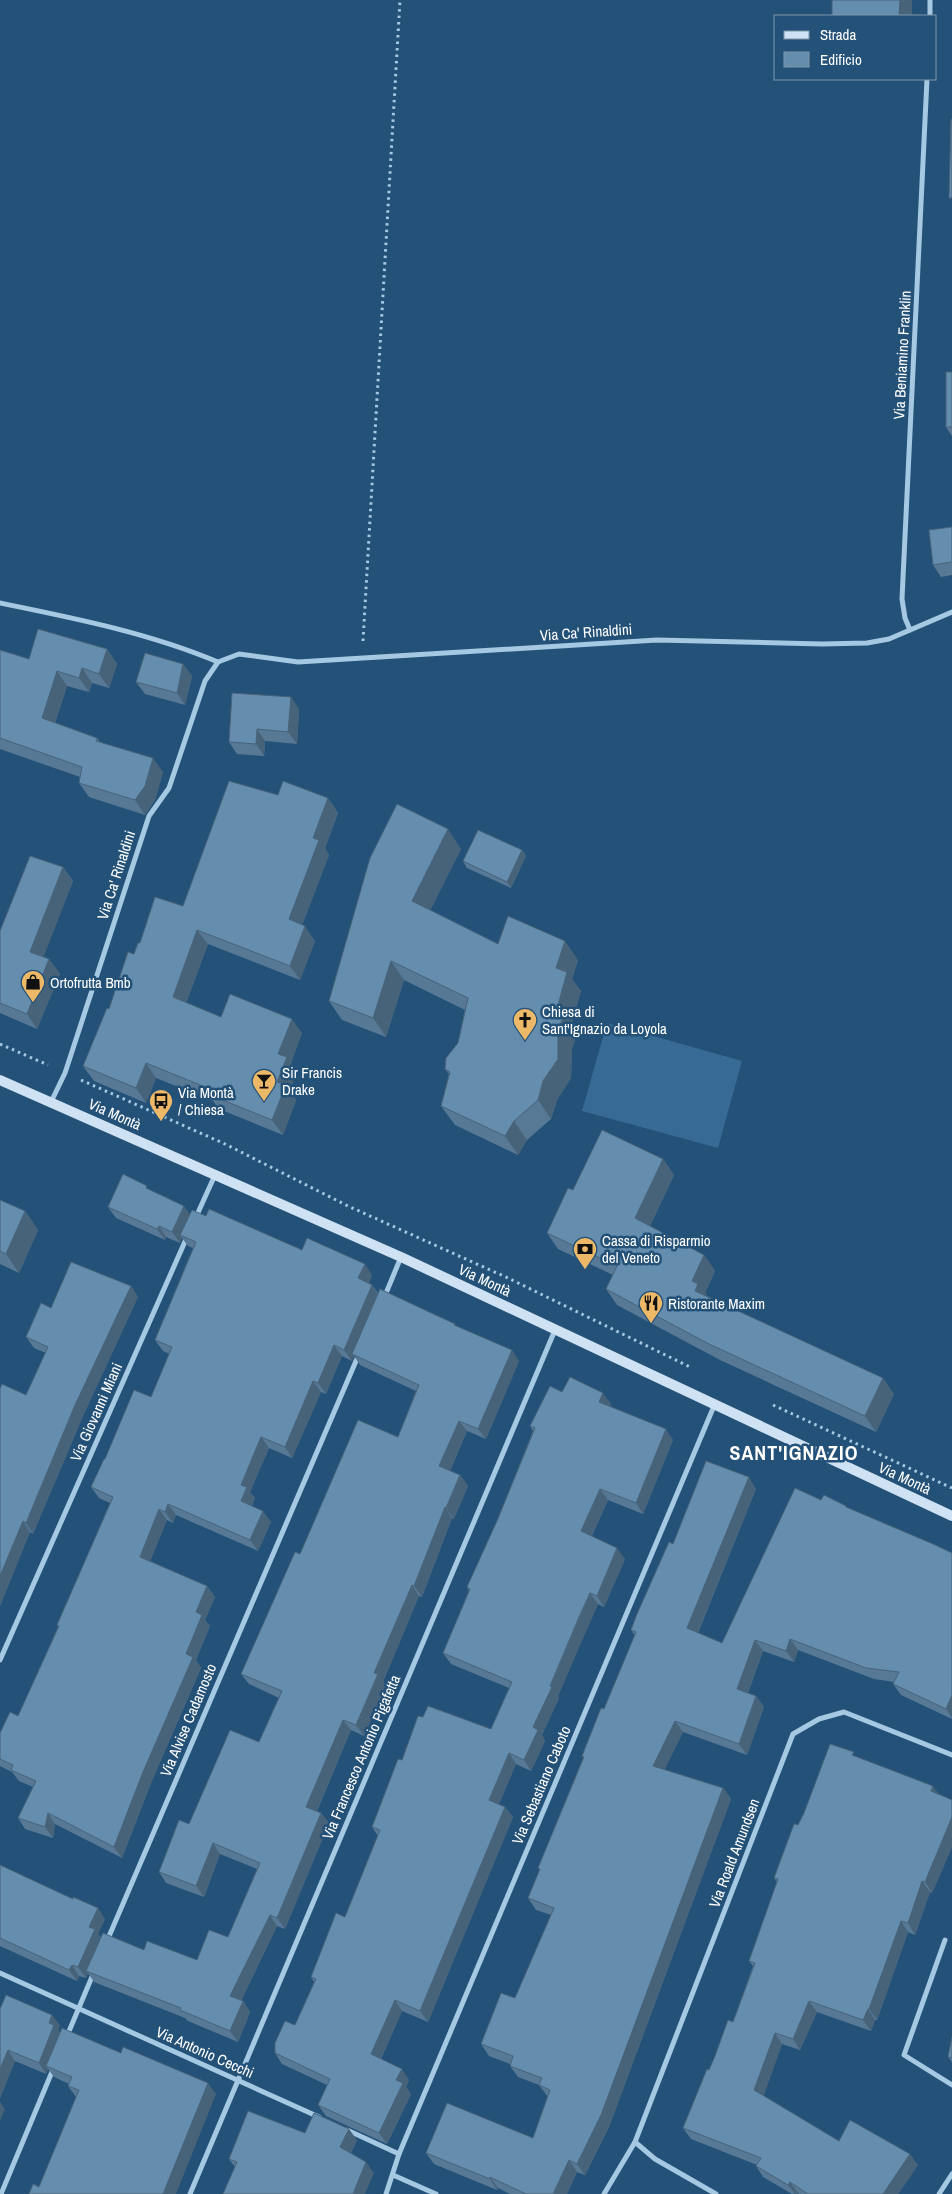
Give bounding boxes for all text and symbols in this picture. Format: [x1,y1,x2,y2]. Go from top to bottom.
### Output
legend [774,15,937,80]
text: Strada [820,24,856,45]
text: Edificio [820,49,862,70]
street label: Via Beniamino Franklin [888,290,916,420]
street label: Via Ca' Rinaldini [539,618,633,646]
street label: Via Ca' Rinaldini [92,828,140,922]
shop icon: Ortofrutta Bmb [20,969,46,1003]
place label: Ortofrutta Bmb [50,972,131,993]
place label: Chiesa di Sant'Ignazio da Loyola [542,1001,667,1039]
church icon: Chiesa di Sant'Ignazio da Loyola [512,1007,538,1041]
place label: Sir Francis Drake [282,1062,342,1100]
bar icon: Sir Francis Drake [251,1068,277,1102]
place label: Via Montà / Chiesa [178,1082,234,1120]
bus stop icon: Via Montà / Chiesa [148,1088,174,1122]
street label: Via Montà [85,1093,145,1135]
place label: Cassa di Risparmio del Veneto [602,1230,711,1268]
bank icon: Cassa di Risparmio del Veneto [572,1236,598,1270]
street label: Via Montà [455,1259,515,1301]
restaurant icon: Ristorante Maxim [638,1290,664,1324]
place label: Ristorante Maxim [668,1293,765,1314]
street label: Via Giovanni Miani [65,1359,127,1465]
district label: SANT'IGNAZIO [730,1439,858,1466]
street label: Via Montà [875,1457,935,1499]
street label: Via Alvise Cadamosto [155,1660,221,1780]
street label: Via Francesco Antonio Pigafetta [317,1671,405,1843]
street label: Via Sebastiano Caboto [507,1722,576,1848]
street label: Via Roald Amundsen [704,1795,764,1911]
street label: Via Antonio Cecchi [153,2021,257,2083]

